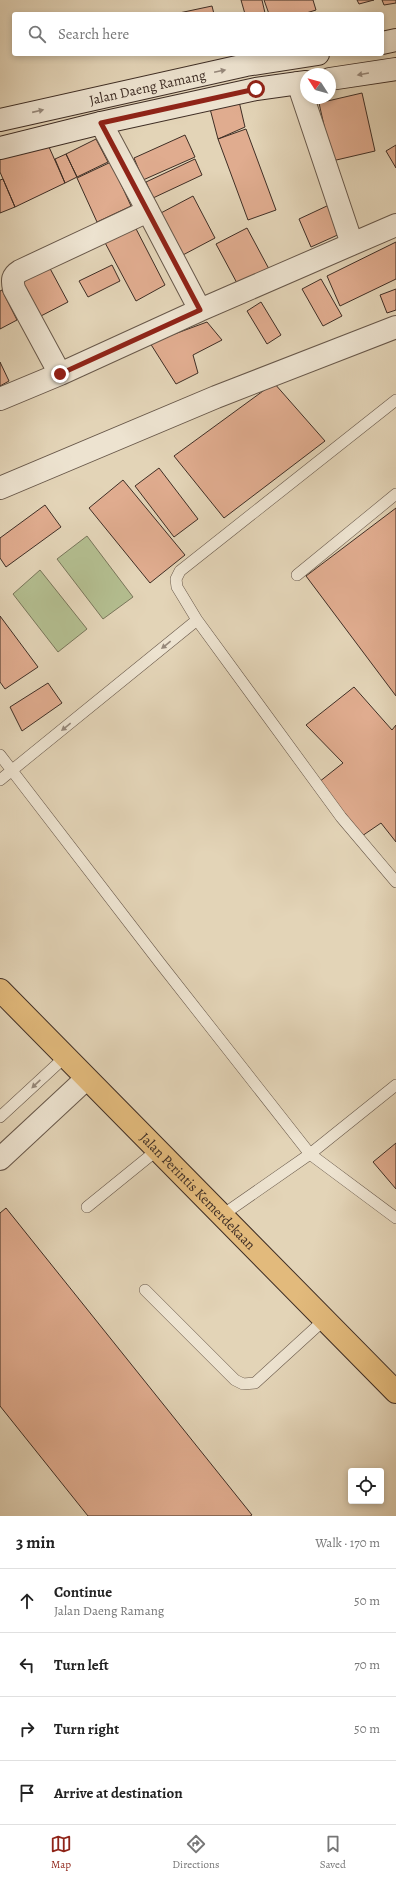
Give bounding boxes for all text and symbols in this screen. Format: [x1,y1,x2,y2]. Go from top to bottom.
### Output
search box [12,12,384,56]
icon: search [26,23,48,45]
text: Search here [58,24,129,44]
street label: Jalan Daeng Ramang [87,65,207,109]
one-way arrow [213,67,226,73]
north arrow [300,68,336,104]
one-way arrow [357,72,369,78]
route start [247,80,265,98]
one-way arrow [32,107,44,113]
route end [51,365,69,383]
one-way arrow [161,640,172,649]
one-way arrow [60,722,71,731]
one-way arrow [31,1079,42,1088]
street label: Jalan Perintis Kemerdekaan [136,1128,260,1254]
map controls [348,1468,384,1504]
button: locate [348,1468,384,1504]
text: 3 min [16,1531,55,1554]
text: Walk · 170 m [315,1534,380,1551]
text: Continue [54,1582,112,1602]
icon: ahead [16,1590,38,1612]
text: 50 m [354,1592,380,1609]
text: Jalan Daeng Ramang [54,1602,164,1619]
icon: left [16,1654,38,1676]
text: Turn left [54,1655,109,1675]
text: 70 m [354,1656,380,1673]
icon: right [16,1718,38,1740]
text: Turn right [54,1719,119,1739]
text: 50 m [354,1720,380,1737]
icon: arrive [16,1782,38,1804]
text: Arrive at destination [54,1783,183,1803]
tab: Map [50,1833,72,1872]
tab: Directions [172,1833,220,1872]
tab: Saved [320,1833,346,1872]

